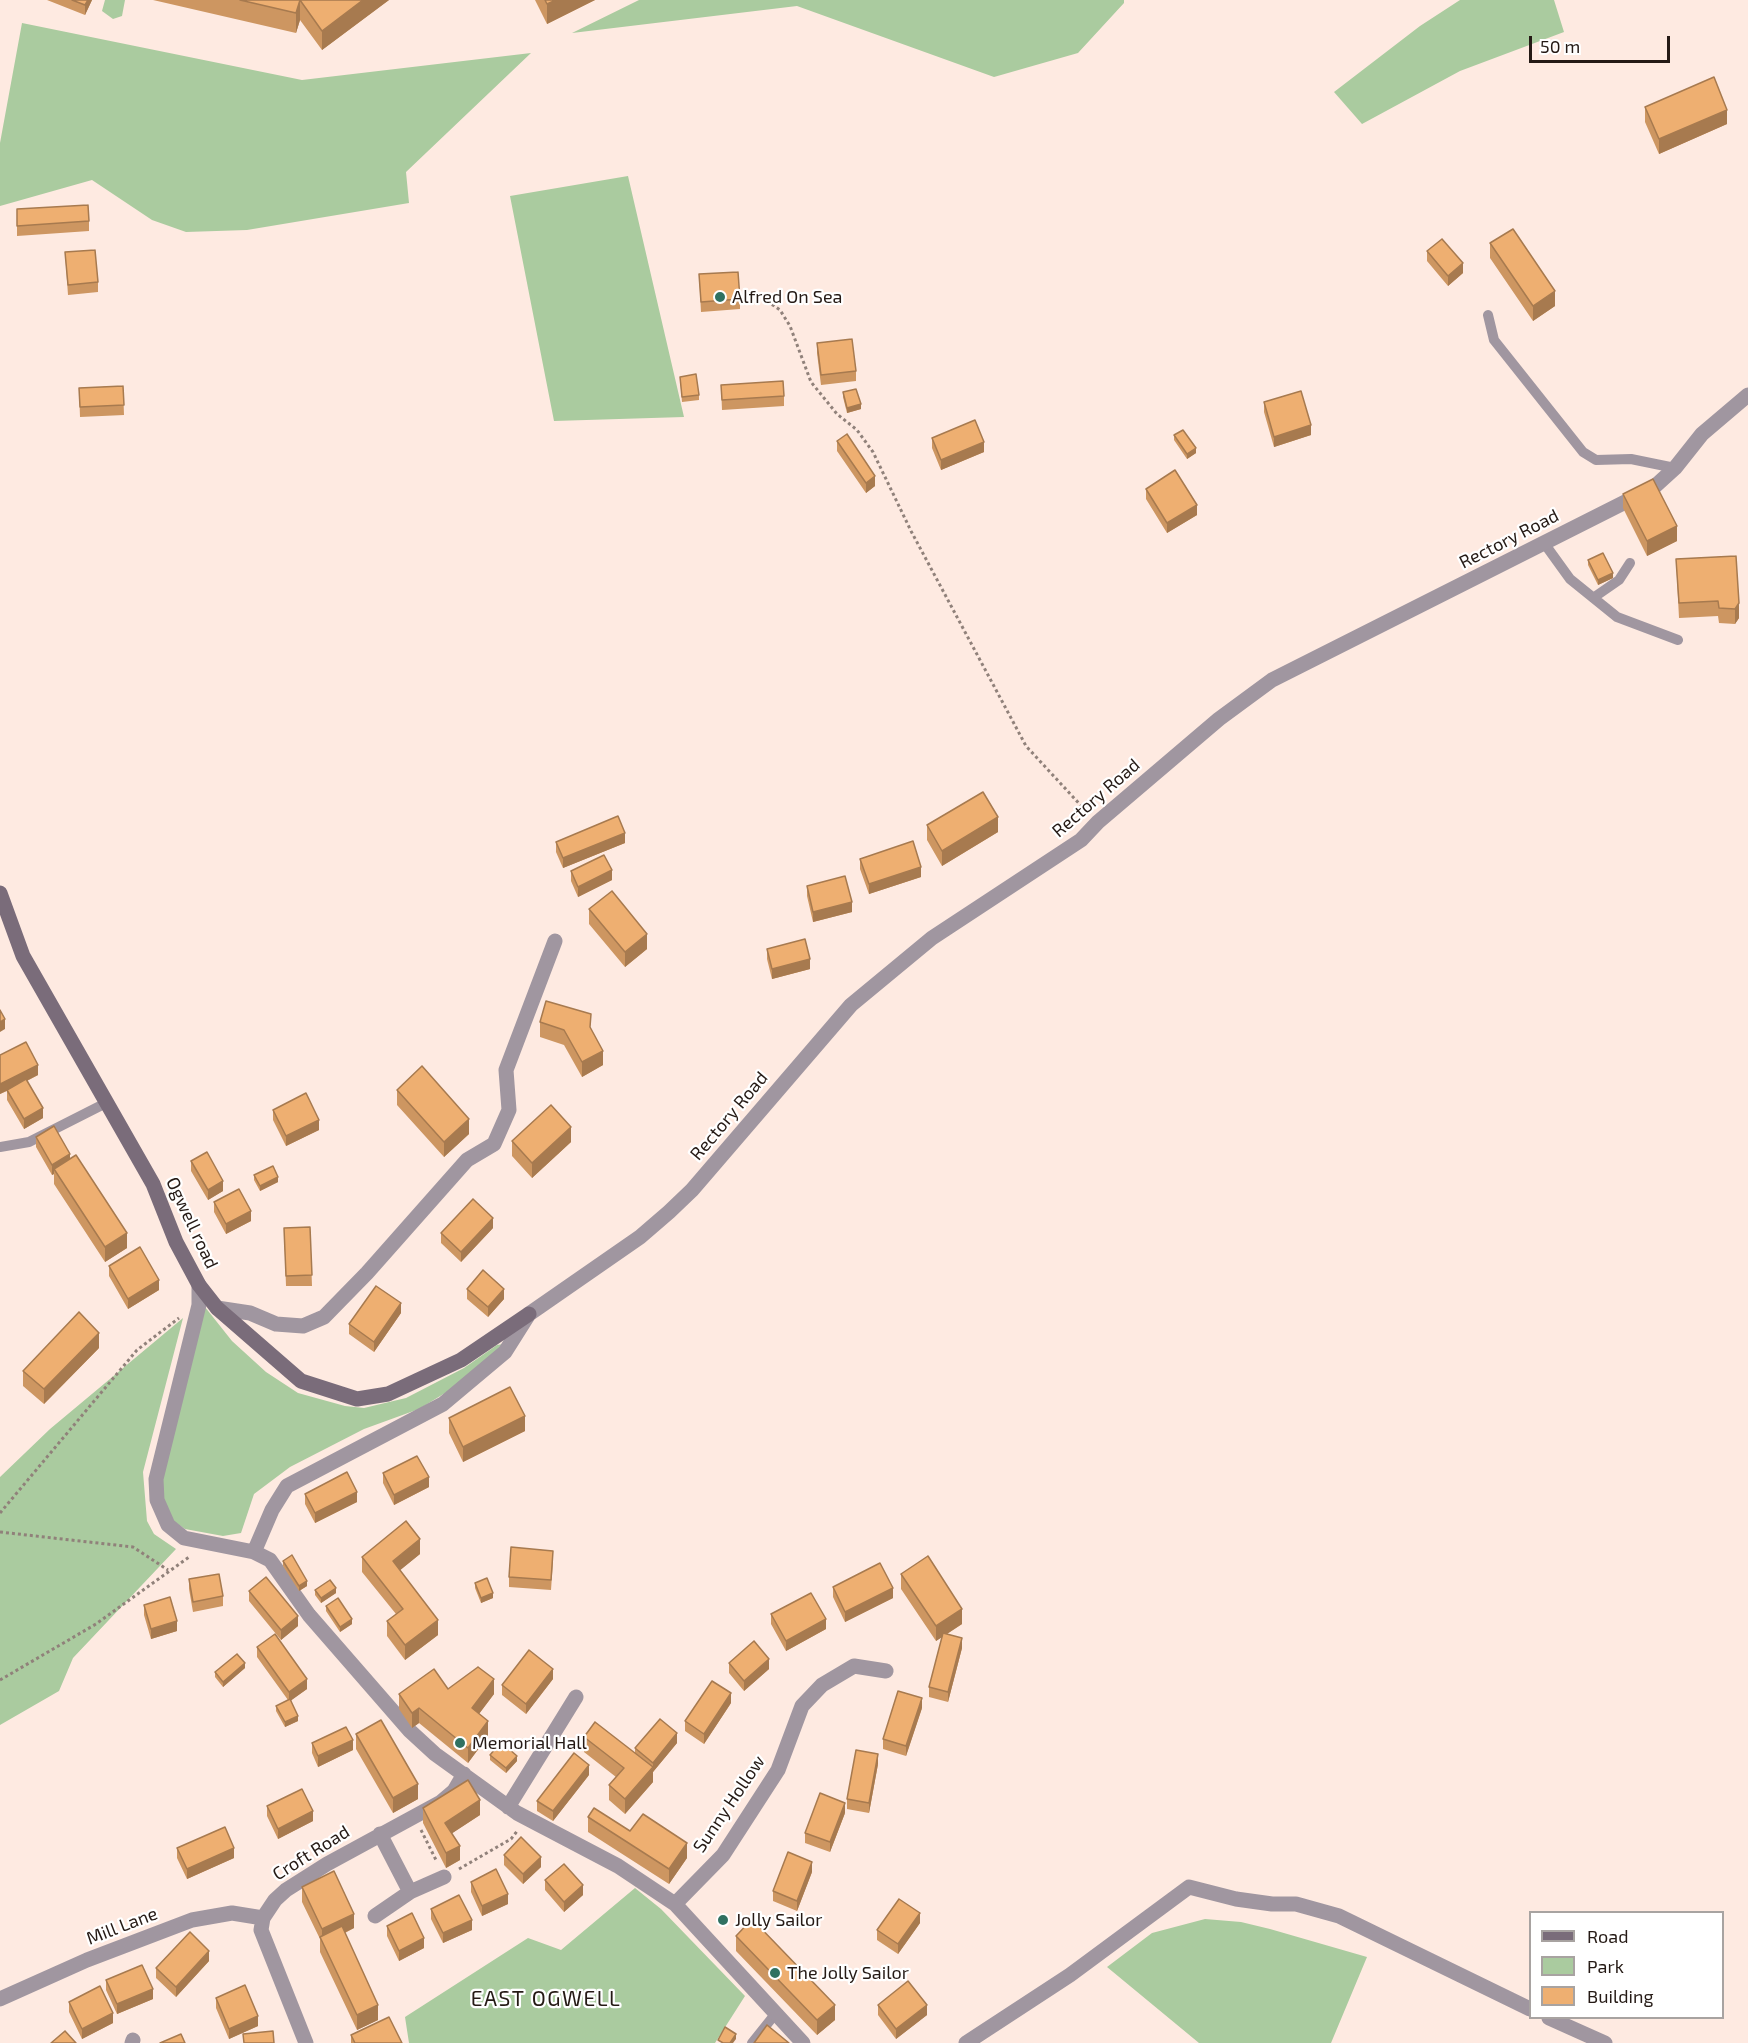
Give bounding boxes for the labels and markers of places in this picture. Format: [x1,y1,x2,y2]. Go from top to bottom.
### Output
place label: Alfred On Sea [732,286,842,308]
marker: Alfred On Sea [713,290,727,304]
place label: Memorial Hall [472,1732,587,1754]
marker: Memorial Hall [453,1736,467,1750]
place label: Jolly Sailor [735,1909,822,1931]
marker: Jolly Sailor [716,1913,730,1927]
place label: The Jolly Sailor [787,1962,909,1984]
marker: The Jolly Sailor [768,1966,782,1980]

